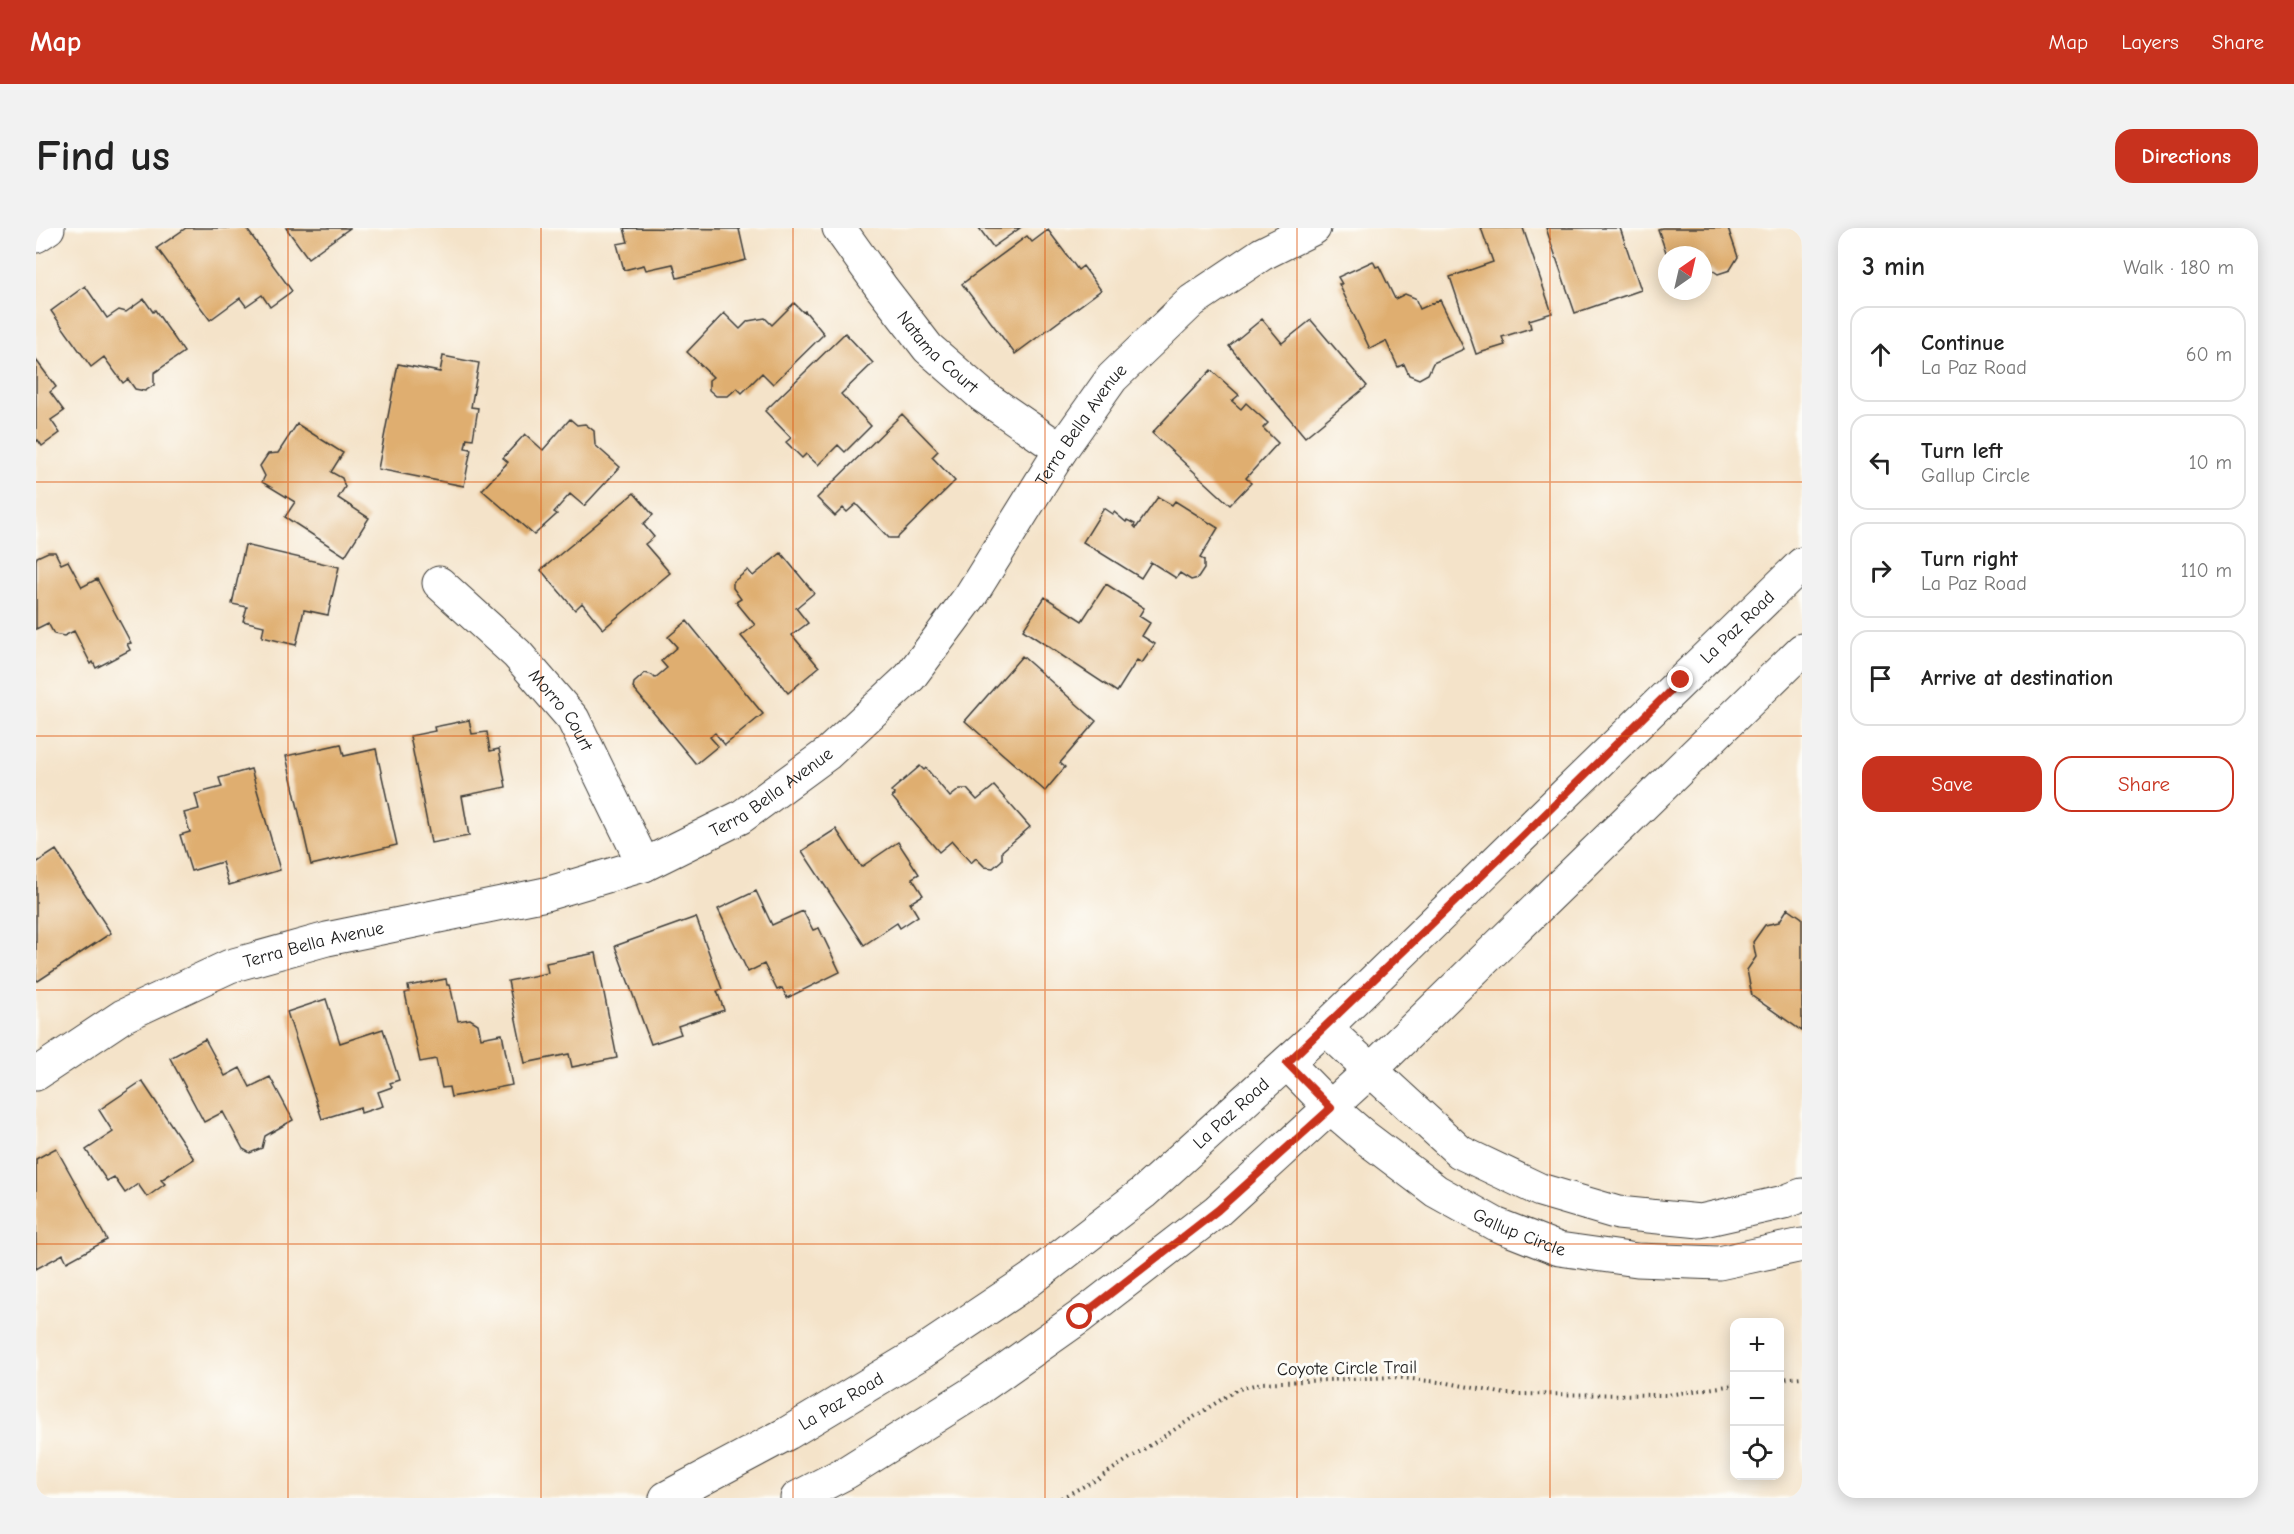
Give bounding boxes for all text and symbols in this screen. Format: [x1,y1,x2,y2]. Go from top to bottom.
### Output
text: Map [30,26,81,58]
text: Map [2049,30,2088,54]
text: Layers [2121,30,2179,54]
text: Share [2212,30,2264,54]
button: Directions [2115,129,2258,183]
text: Find us [36,132,170,181]
north arrow [1658,246,1712,300]
text: 3 min [1862,252,1925,282]
text: Walk · 180 m [2123,256,2234,279]
street label: Natama Court [892,307,983,398]
text: Continue [1921,330,2004,356]
icon: ahead [1864,338,1897,371]
text: 60 m [2186,343,2232,366]
text: La Paz Road [1921,356,2027,379]
street label: Terra Bella Avenue [1031,360,1131,490]
text: Turn left [1921,438,2003,464]
icon: left [1864,446,1897,479]
text: 10 m [2189,451,2232,474]
text: Gallup Circle [1921,464,2030,487]
text: Turn right [1921,546,2018,572]
icon: right [1864,554,1897,587]
text: 110 m [2181,559,2232,582]
text: La Paz Road [1921,572,2027,595]
street label: La Paz Road [1696,587,1779,668]
icon: arrive [1864,662,1897,695]
street label: Morro Court [524,665,597,755]
text: Arrive at destination [1921,665,2113,691]
route end [1667,666,1693,692]
street label: Terra Bella Avenue [706,743,837,842]
button: Save [1862,756,2042,812]
button: Share [2054,756,2234,812]
street label: Terra Bella Avenue [241,918,386,973]
street label: La Paz Road [1189,1074,1274,1153]
street label: Gallup Circle [1469,1204,1566,1261]
route start [1066,1303,1092,1329]
map controls [1730,1318,1784,1480]
button: + [1730,1318,1784,1372]
street label: Coyote Circle Trail [1277,1357,1417,1380]
street label: La Paz Road [795,1368,887,1435]
button: − [1730,1372,1784,1426]
button: locate [1730,1426,1784,1480]

